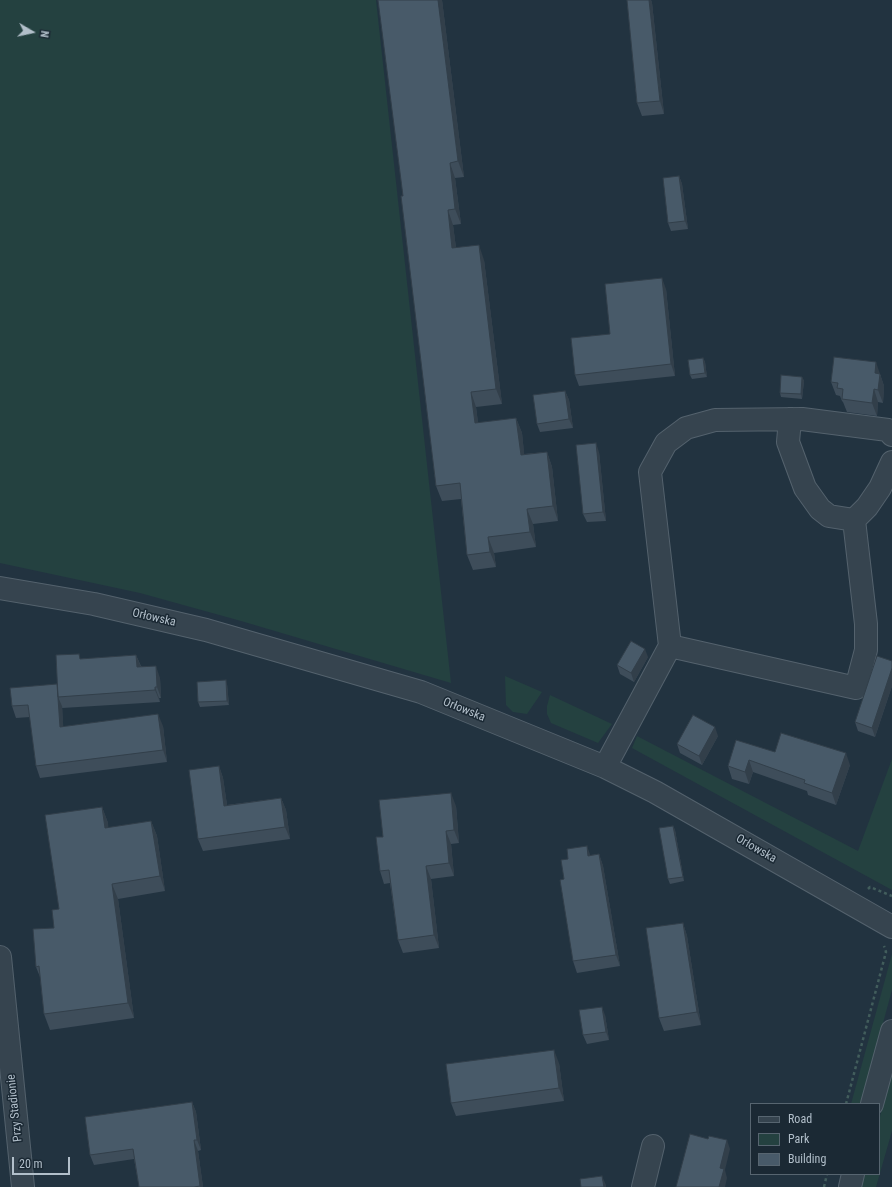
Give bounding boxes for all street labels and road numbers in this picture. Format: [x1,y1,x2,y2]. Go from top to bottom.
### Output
street label: Orłowska [131,606,177,630]
street label: Orłowska [441,695,487,725]
street label: Orłowska [733,832,779,866]
street label: Przy Stadionie [4,1074,26,1142]

